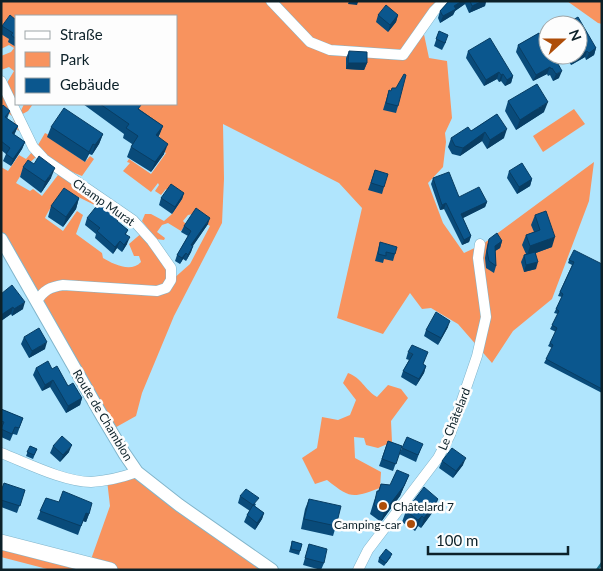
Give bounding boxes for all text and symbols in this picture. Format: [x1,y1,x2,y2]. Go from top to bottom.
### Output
legend [15,15,178,105]
north arrow [538,15,588,65]
text: Straße [60,25,103,43]
text: N [566,27,585,43]
text: Park [60,50,90,68]
text: Gebäude [60,75,119,93]
street label: Champ Murat [70,175,139,229]
street label: Route de Chamblon [70,367,136,463]
street label: Le Châtelard [435,386,473,452]
place label: Châtelard 7 [393,499,454,514]
marker: Châtelard 7 [377,500,389,512]
place label: Camping-car [334,517,402,532]
marker: Camping-car [405,518,417,530]
scale bar [428,524,568,556]
text: 100 m [436,531,478,549]

